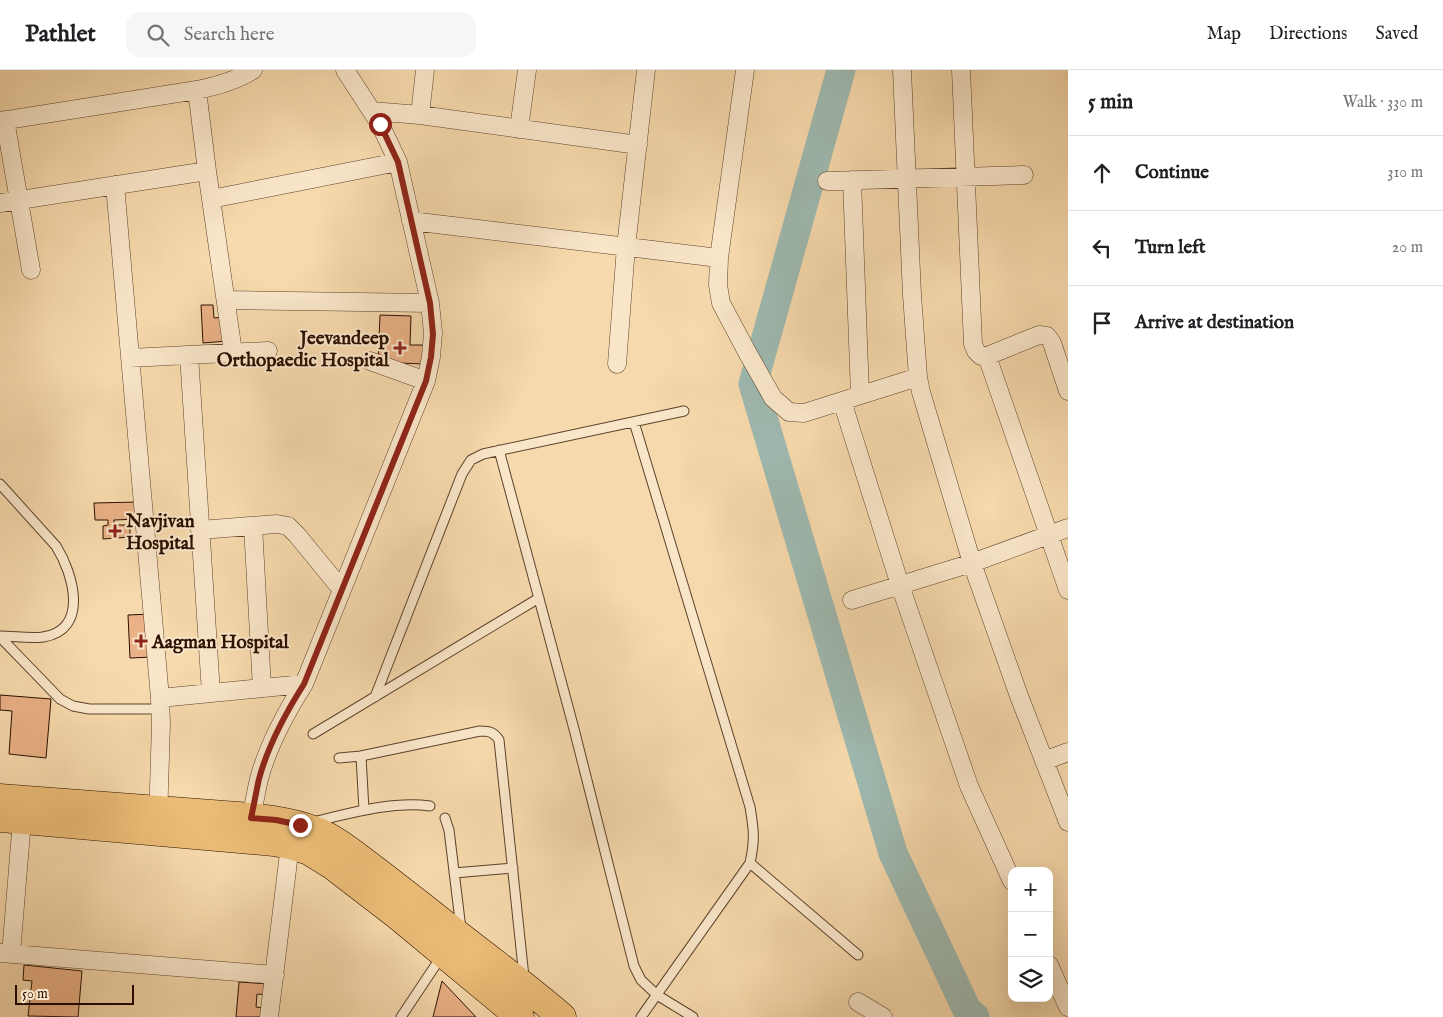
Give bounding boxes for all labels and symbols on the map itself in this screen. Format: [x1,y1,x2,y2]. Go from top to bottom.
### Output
route start [369,113,392,136]
place label: Jeevandeep Orthopaedic Hospital [217,327,390,373]
marker: Jeevandeep Orthopaedic Hospital [393,341,407,355]
place label: Navjivan Hospital [125,510,195,556]
marker: Navjivan Hospital [108,524,122,538]
place label: Aagman Hospital [151,631,289,655]
marker: Aagman Hospital [134,634,148,648]
route end [289,814,312,837]
scale bar [15,982,134,1005]

